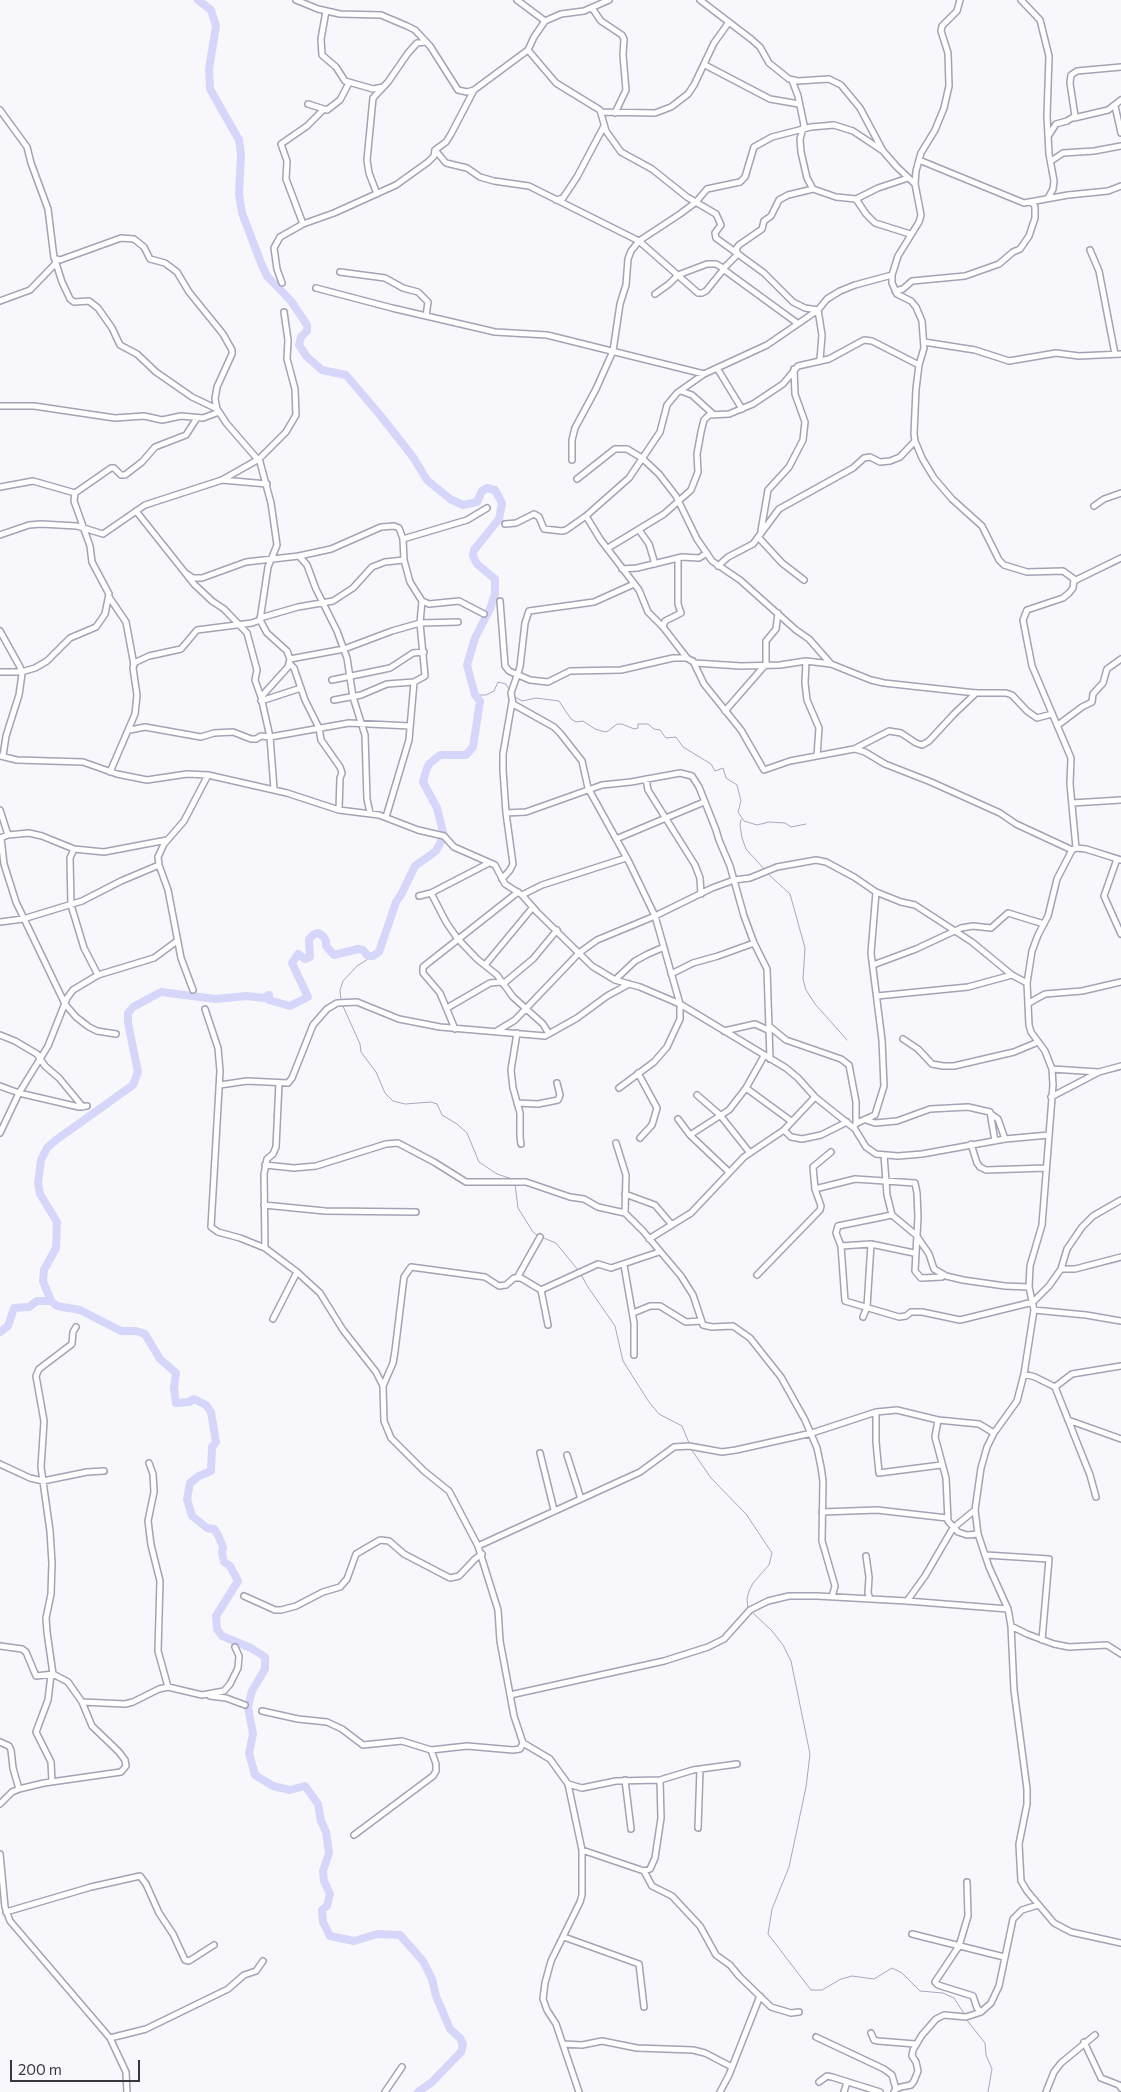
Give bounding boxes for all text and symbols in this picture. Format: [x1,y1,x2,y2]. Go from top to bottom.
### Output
scale bar [12,2050,142,2082]
text: 200 m [18,2060,62,2078]

